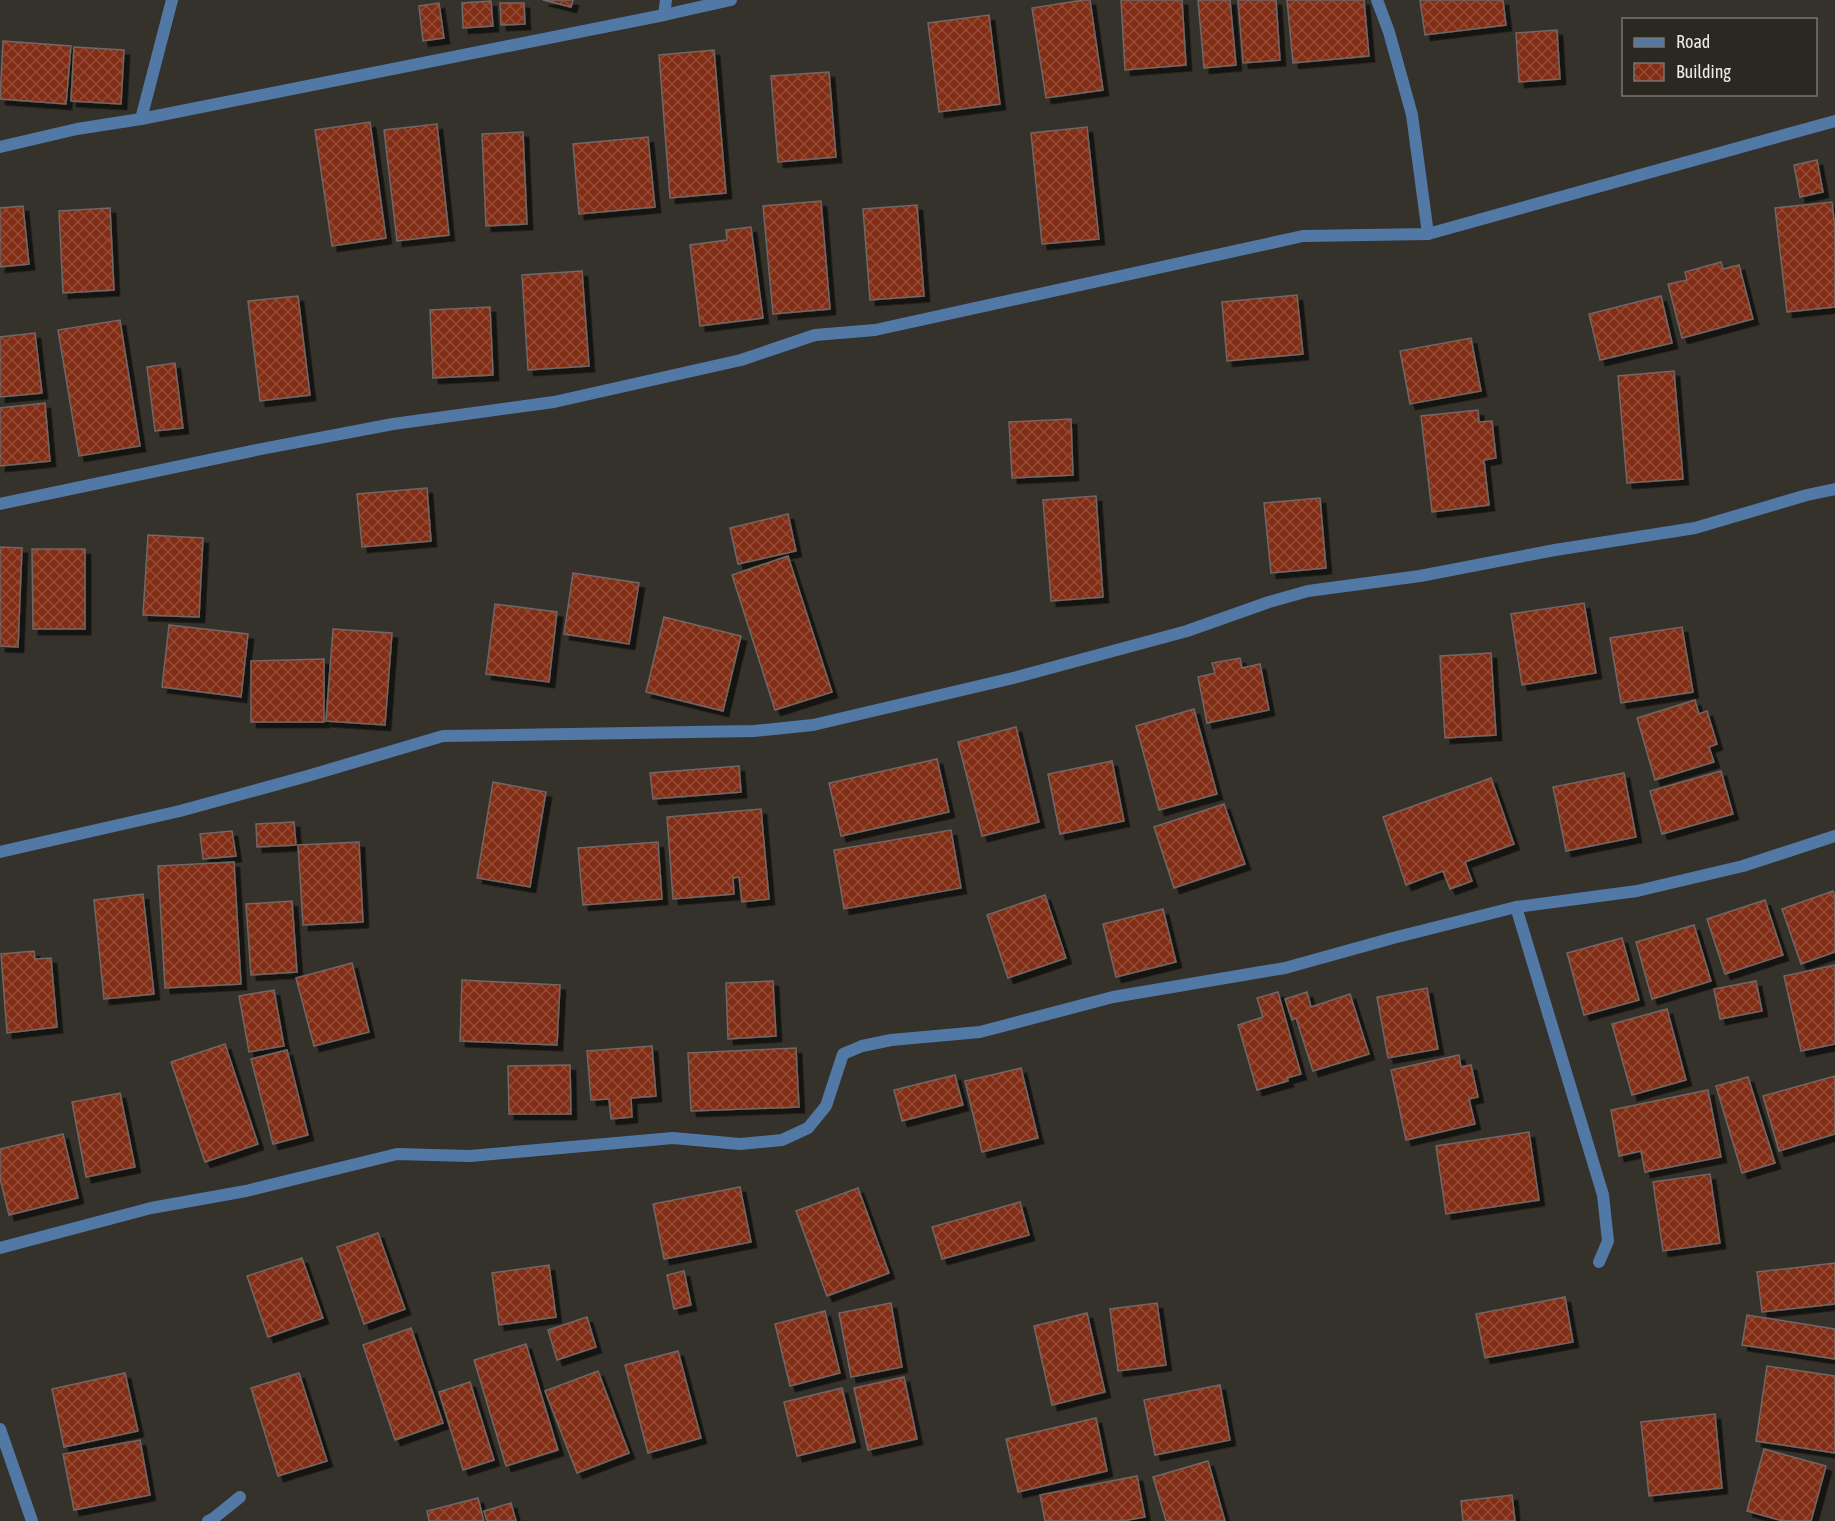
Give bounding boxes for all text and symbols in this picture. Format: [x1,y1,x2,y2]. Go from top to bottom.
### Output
legend [1622,18,1817,96]
text: Road [1676,31,1710,52]
text: Building [1676,61,1731,82]

